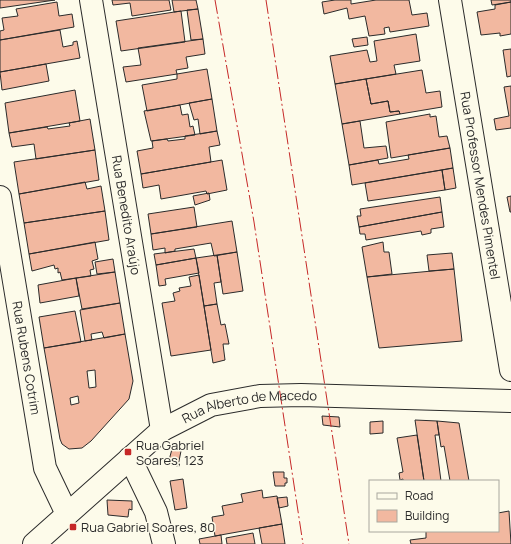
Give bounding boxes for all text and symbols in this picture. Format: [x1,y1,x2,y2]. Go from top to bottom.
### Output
street label: Rua Professor Mendes Pimentel [456,90,505,281]
street label: Rua Benedito Araújo [108,154,145,277]
street label: Rua Rubens Cotrim [8,300,45,416]
street label: Rua Alberto de Macedo [179,386,318,427]
place label: Rua Gabriel Soares, 123 [136,436,204,469]
marker: Rua Gabriel Soares, 123 [123,447,133,457]
legend [369,480,499,532]
text: Road [405,487,433,504]
text: Building [405,507,449,524]
place label: Rua Gabriel Soares, 80 [81,518,215,536]
marker: Rua Gabriel Soares, 80 [68,522,78,532]

